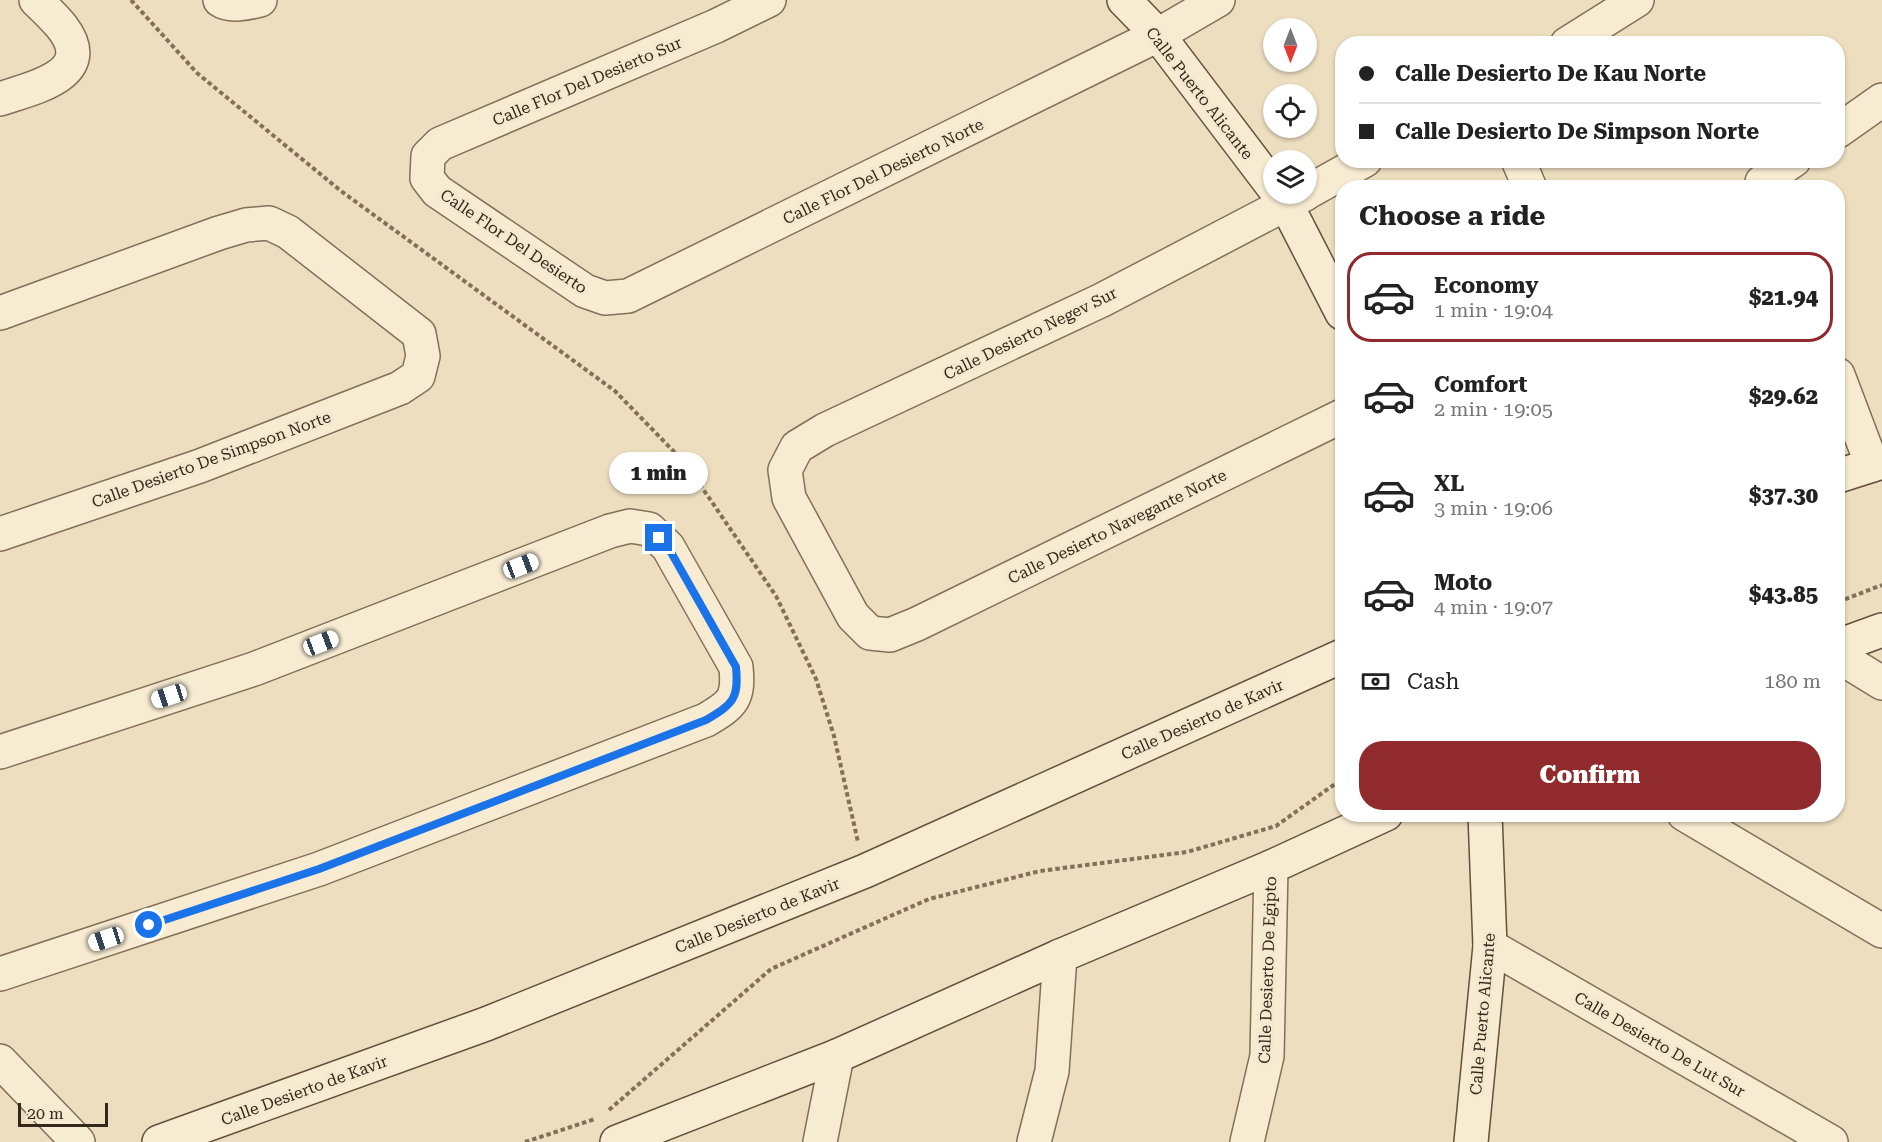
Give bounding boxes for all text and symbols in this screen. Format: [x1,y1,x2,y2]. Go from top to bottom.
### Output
north arrow [1263,18,1317,72]
map controls [1263,18,1317,204]
street label: Calle Puerto Alicante [1142,23,1257,163]
street label: Calle Flor Del Desierto Sur [490,33,685,130]
text: Calle Desierto De Kau Norte [1395,61,1706,86]
button: locate [1263,84,1317,138]
street label: Calle Flor Del Desierto Norte [780,114,987,228]
text: Calle Desierto De Simpson Norte [1395,119,1759,144]
button: layers [1263,150,1317,204]
street label: Calle Flor Del Desierto [437,185,591,298]
text: Choose a ride [1359,200,1545,232]
icon: car [1362,270,1416,324]
text: Economy [1434,273,1538,298]
street label: Calle Desierto Negev Sur [940,283,1120,384]
text: $21.94 [1749,285,1818,310]
text: 1 min · 19:04 [1434,298,1553,322]
icon: car [1362,369,1416,423]
text: Comfort [1434,372,1527,397]
text: $29.62 [1749,384,1818,409]
text: 2 min · 19:05 [1434,397,1553,421]
street label: Calle Desierto De Simpson Norte [89,407,334,512]
callout: 1 min [610,451,708,493]
text: 1 min [630,461,687,485]
street label: Calle Desierto Navegante Norte [1005,465,1230,588]
icon: car [1362,468,1416,522]
text: XL [1434,471,1464,496]
text: $37.30 [1749,483,1818,508]
text: 3 min · 19:06 [1434,496,1553,520]
route end [645,524,672,551]
car [501,551,541,581]
icon: car [1362,567,1416,621]
text: Moto [1434,570,1492,595]
text: $43.85 [1749,582,1818,607]
text: 4 min · 19:07 [1434,595,1553,619]
car [301,628,341,658]
icon: cash [1359,665,1392,698]
text: Cash [1407,669,1459,694]
text: 180 m [1764,669,1821,693]
street label: Calle Desierto de Kavir [1118,675,1287,764]
car [149,682,189,710]
button: Confirm [1359,741,1821,810]
street label: Calle Desierto de Kavir [672,874,843,957]
street label: Calle Desierto De Egipto [1255,876,1280,1064]
route start [135,911,162,938]
car [86,925,126,953]
street label: Calle Puerto Alicante [1466,932,1499,1096]
street label: Calle Desierto De Lut Sur [1571,988,1749,1101]
street label: Calle Desierto de Kavir [218,1051,390,1129]
scale bar [18,1100,108,1128]
text: 20 m [27,1104,64,1123]

